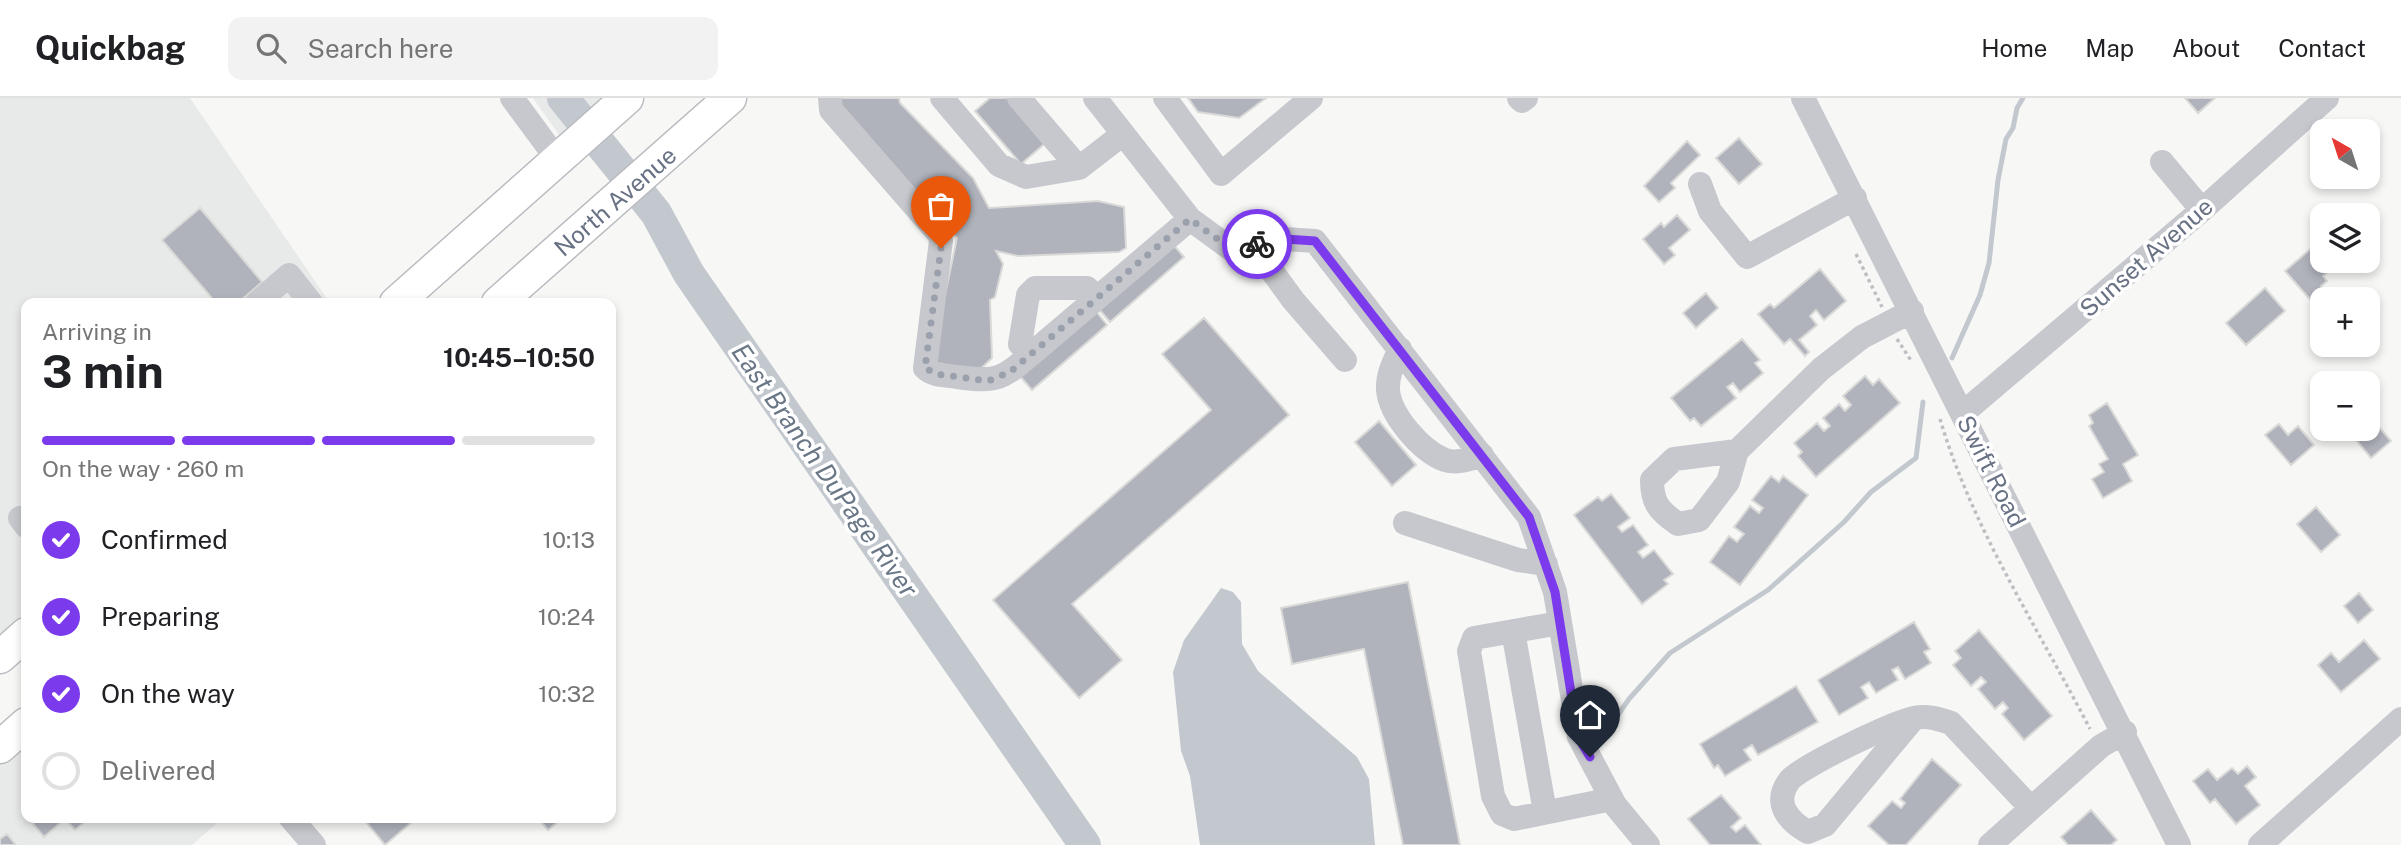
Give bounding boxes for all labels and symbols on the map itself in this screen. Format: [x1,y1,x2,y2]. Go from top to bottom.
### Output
north arrow [2310,119,2380,189]
street label: North Avenue [548,141,682,261]
pin [911,176,971,248]
street label: Sunset Avenue [2074,192,2218,322]
courier [1222,209,1292,279]
water label: East Branch DuPage River [726,337,925,603]
street label: Swift Road [1952,410,2032,532]
pin [1560,685,1620,757]

